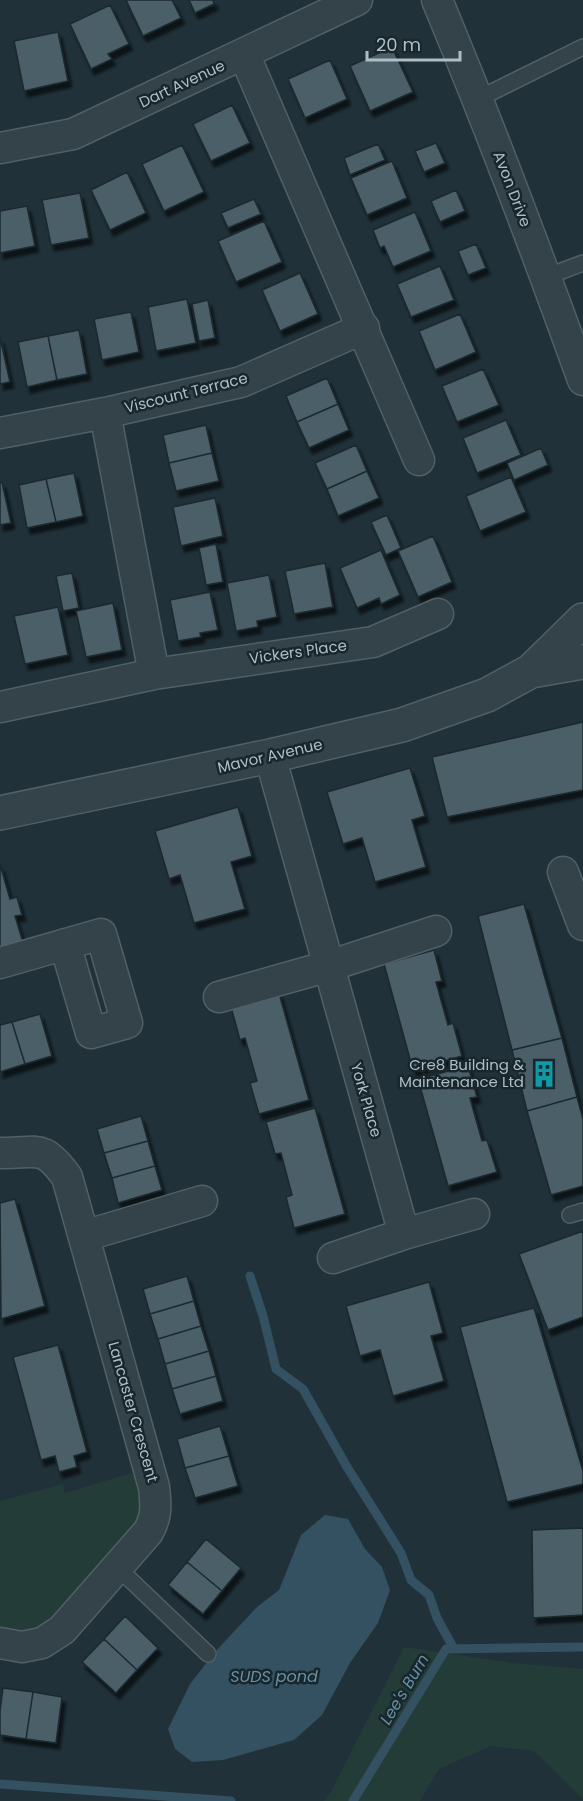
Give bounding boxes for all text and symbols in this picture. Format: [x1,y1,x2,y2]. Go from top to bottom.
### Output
scale bar [367,24,460,62]
text: 20 m [376,32,421,57]
street label: Dart Avenue [136,55,228,113]
street label: Avon Drive [488,148,536,230]
street label: Viscount Terrace [122,367,250,418]
street label: Vickers Place [248,634,348,669]
street label: Mavor Avenue [215,733,324,778]
place label: Cre8 Building & Maintenance Ltd [399,1054,524,1092]
building icon: Cre8 Building & Maintenance Ltd [529,1059,559,1089]
street label: York Place [346,1060,387,1140]
street label: Lancaster Crescent [103,1339,164,1485]
water label: Lee's Burn [374,1650,435,1729]
water label: SUDS pond [230,1665,318,1688]

